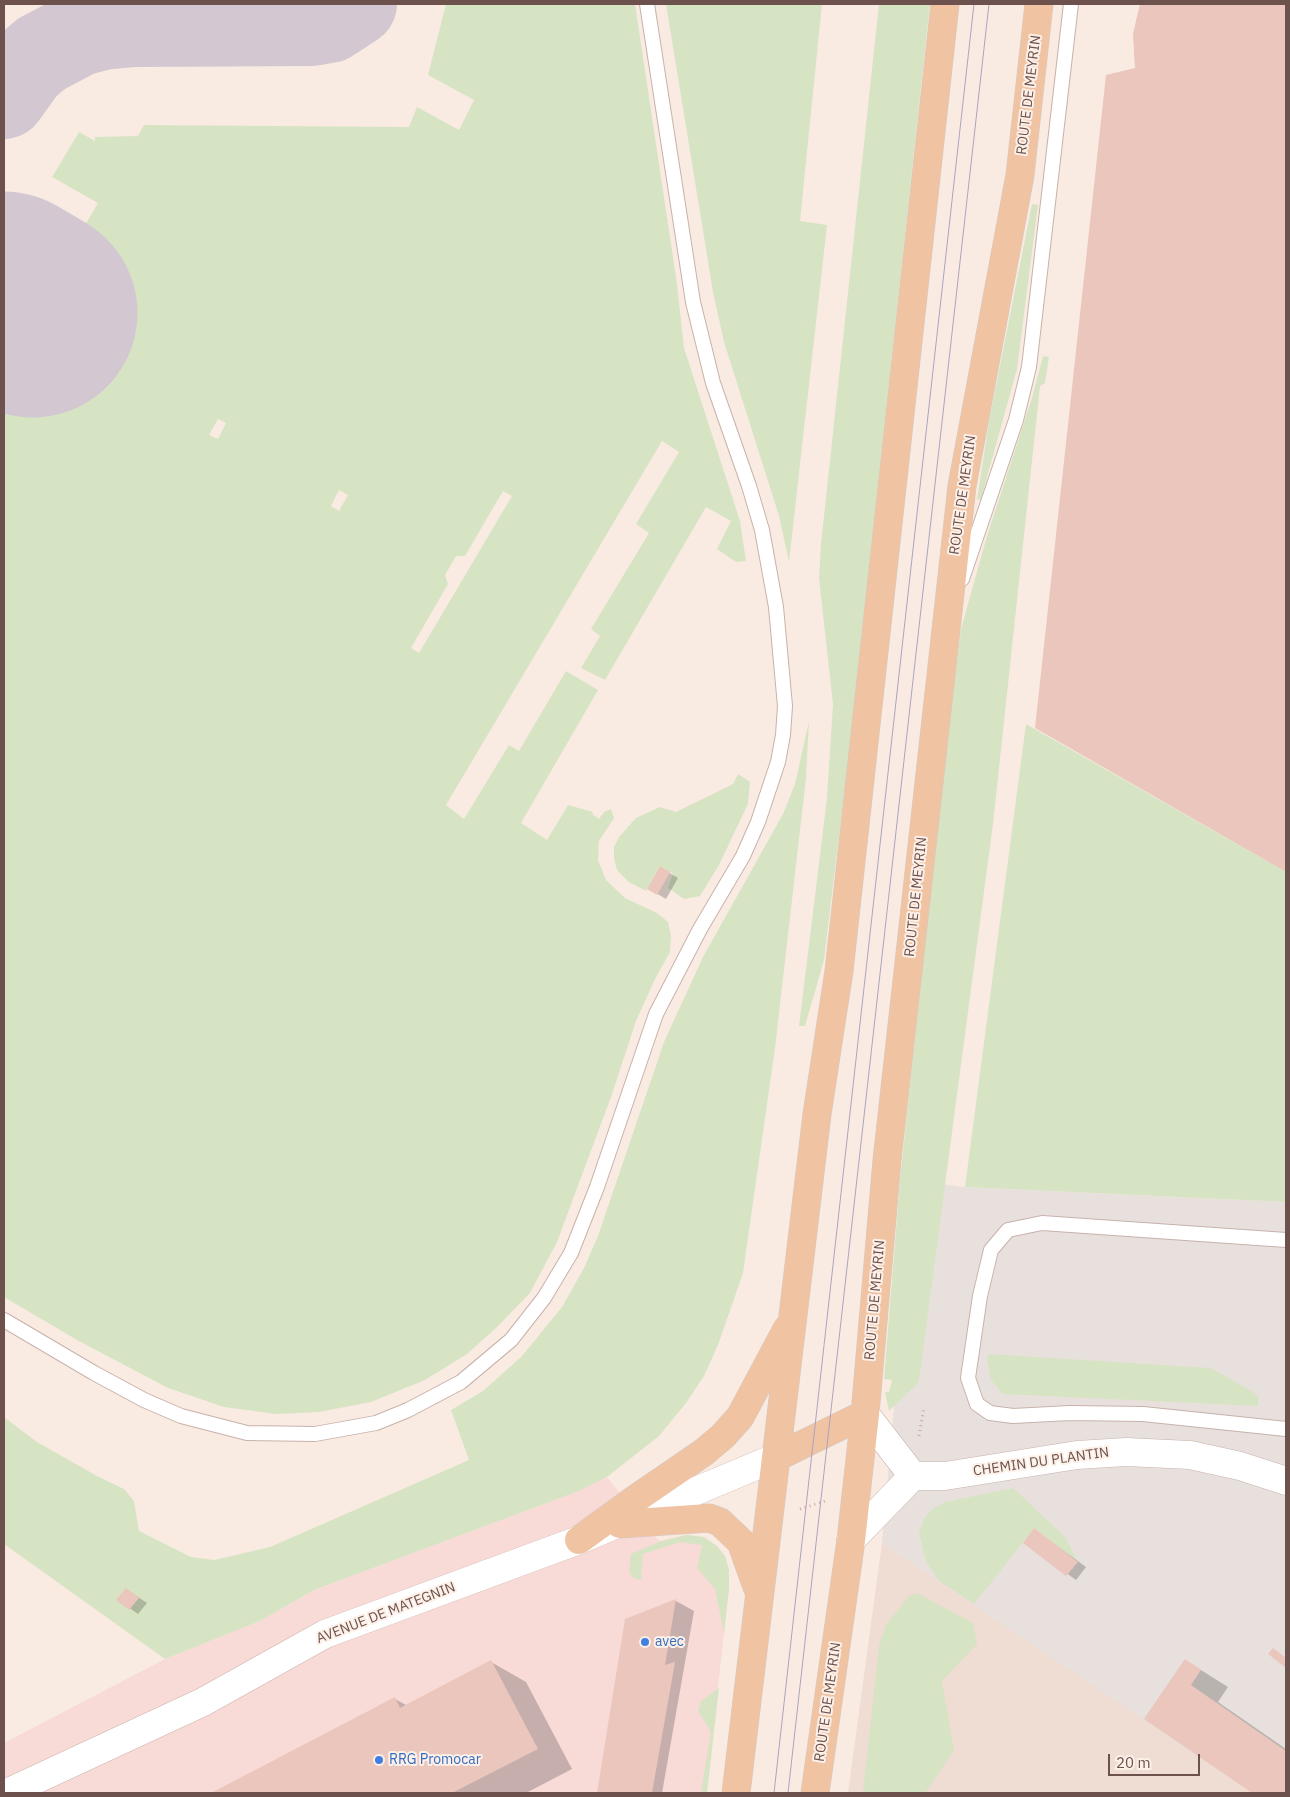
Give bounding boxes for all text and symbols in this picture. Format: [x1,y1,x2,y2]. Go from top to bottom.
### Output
street label: ROUTE DE MEYRIN [1013,34,1045,156]
street label: ROUTE DE MEYRIN [946,434,980,556]
street label: ROUTE DE MEYRIN [901,836,931,958]
street label: ROUTE DE MEYRIN [861,1239,889,1361]
street label: CHEMIN DU PLANTIN [972,1444,1110,1480]
street label: AVENUE DE MATEGNIN [314,1579,458,1647]
place label: avec [655,1634,684,1650]
marker: avec [639,1636,651,1648]
street label: ROUTE DE MEYRIN [811,1641,845,1763]
scale bar [1110,1744,1202,1776]
place label: RRG Promocar [389,1752,481,1768]
text: 20 m [1116,1753,1151,1772]
marker: RRG Promocar [373,1754,385,1766]

